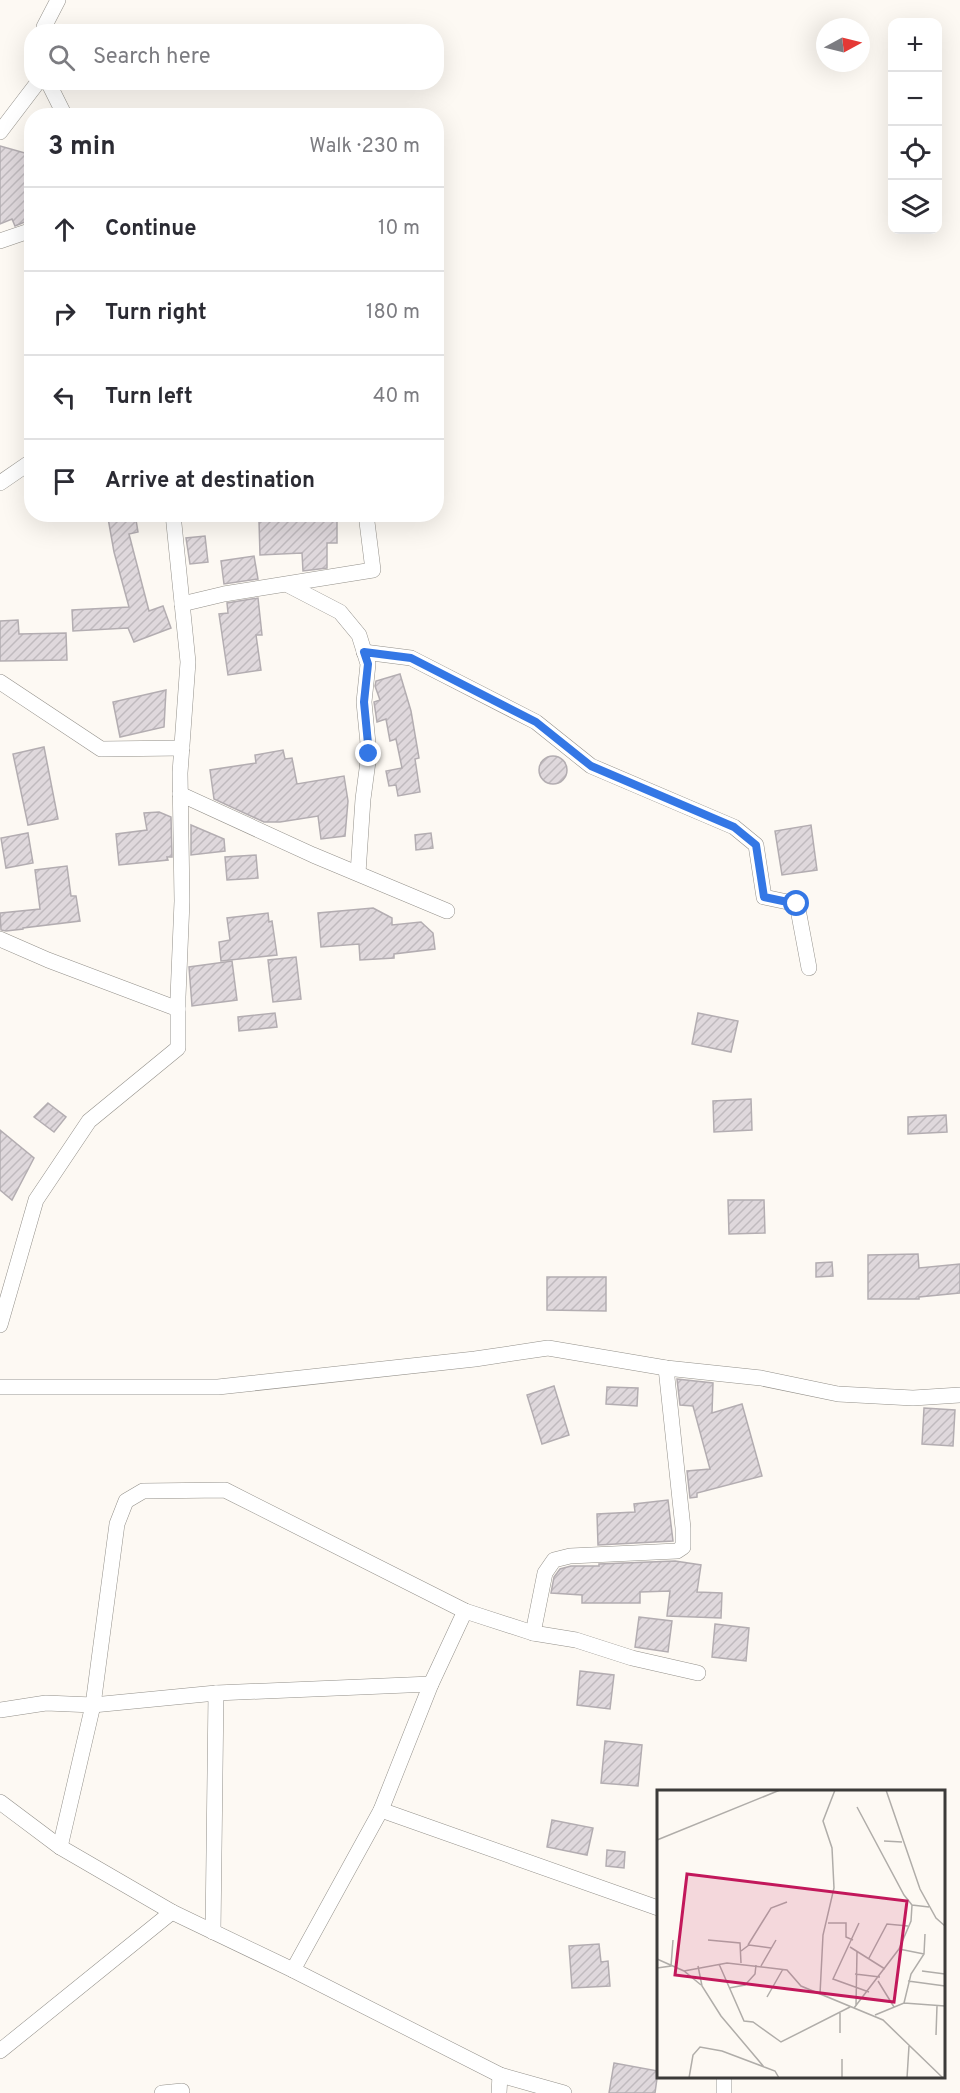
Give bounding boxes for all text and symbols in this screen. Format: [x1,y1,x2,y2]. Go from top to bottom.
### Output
north arrow [816,18,870,72]
map controls [888,18,942,234]
button: + [888,18,942,72]
search box [24,24,444,90]
icon: search [45,41,78,74]
text: Search here [93,44,211,71]
button: − [888,72,942,126]
button: locate [888,126,942,180]
text: 3 min [48,131,116,164]
text: Walk · 230 m [309,134,420,160]
button: layers [888,180,942,234]
icon: ahead [48,213,81,246]
text: Continue [105,216,196,243]
text: 10 m [378,216,420,242]
icon: right [48,297,81,330]
text: Turn right [105,300,207,327]
text: 180 m [366,300,420,326]
icon: left [48,381,81,414]
text: Turn left [105,384,193,411]
text: 40 m [373,384,420,410]
icon: arrive [48,465,81,498]
text: Arrive at destination [105,468,315,495]
route end [355,740,381,766]
route start [783,890,809,916]
inset map [657,1790,945,2078]

